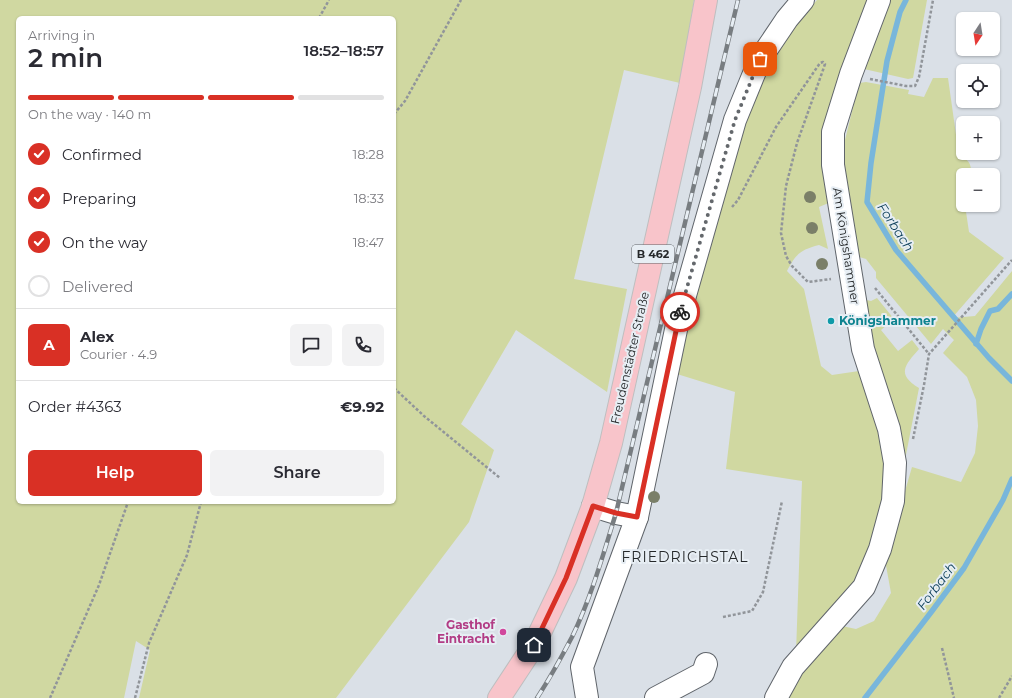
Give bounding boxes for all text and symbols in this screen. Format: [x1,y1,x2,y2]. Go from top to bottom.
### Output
north arrow [956,12,1000,56]
map controls [956,12,1000,212]
text: Arriving in [28,27,95,43]
text: 18:52–18:57 [303,41,384,60]
text: 2 min [28,42,103,74]
pin [743,42,777,76]
icon: bag [749,48,771,70]
button: locate [956,64,1000,108]
text: On the way · 140 m [28,106,151,122]
button: + [956,116,1000,160]
icon: check [28,143,50,165]
text: Confirmed [62,145,142,164]
text: 18:28 [353,146,384,162]
button: − [956,168,1000,212]
street label: Am Königshammer [830,186,863,306]
icon: check [28,187,50,209]
text: Preparing [62,189,137,208]
text: 18:33 [354,190,384,206]
water label: Forbach [874,200,918,254]
icon: check [28,231,50,253]
text: On the way [62,233,147,252]
text: 18:47 [353,234,384,250]
road number: B 462 [632,245,674,263]
text: Delivered [62,277,134,296]
street label: Freudenstädter Straße [607,290,652,426]
courier [660,292,700,332]
icon: bike [669,301,691,323]
place label: Königshammer [839,313,936,328]
marker: Königshammer [826,316,836,326]
button: chat [290,324,332,366]
button: phone [342,324,384,366]
text: Alex [80,327,114,346]
text: A [43,335,55,354]
text: Courier · 4.9 [80,346,157,362]
text: Order #4363 [28,397,122,416]
text: €9.92 [340,397,384,416]
button: Help [28,450,202,496]
button: Share [210,450,384,496]
district label: FRIEDRICHSTAL [621,548,749,566]
water label: Forbach [913,559,959,613]
place label: Gasthof Eintracht [437,617,496,646]
marker: Gasthof Eintracht [498,627,508,637]
pin [517,628,551,662]
icon: home [523,634,545,656]

